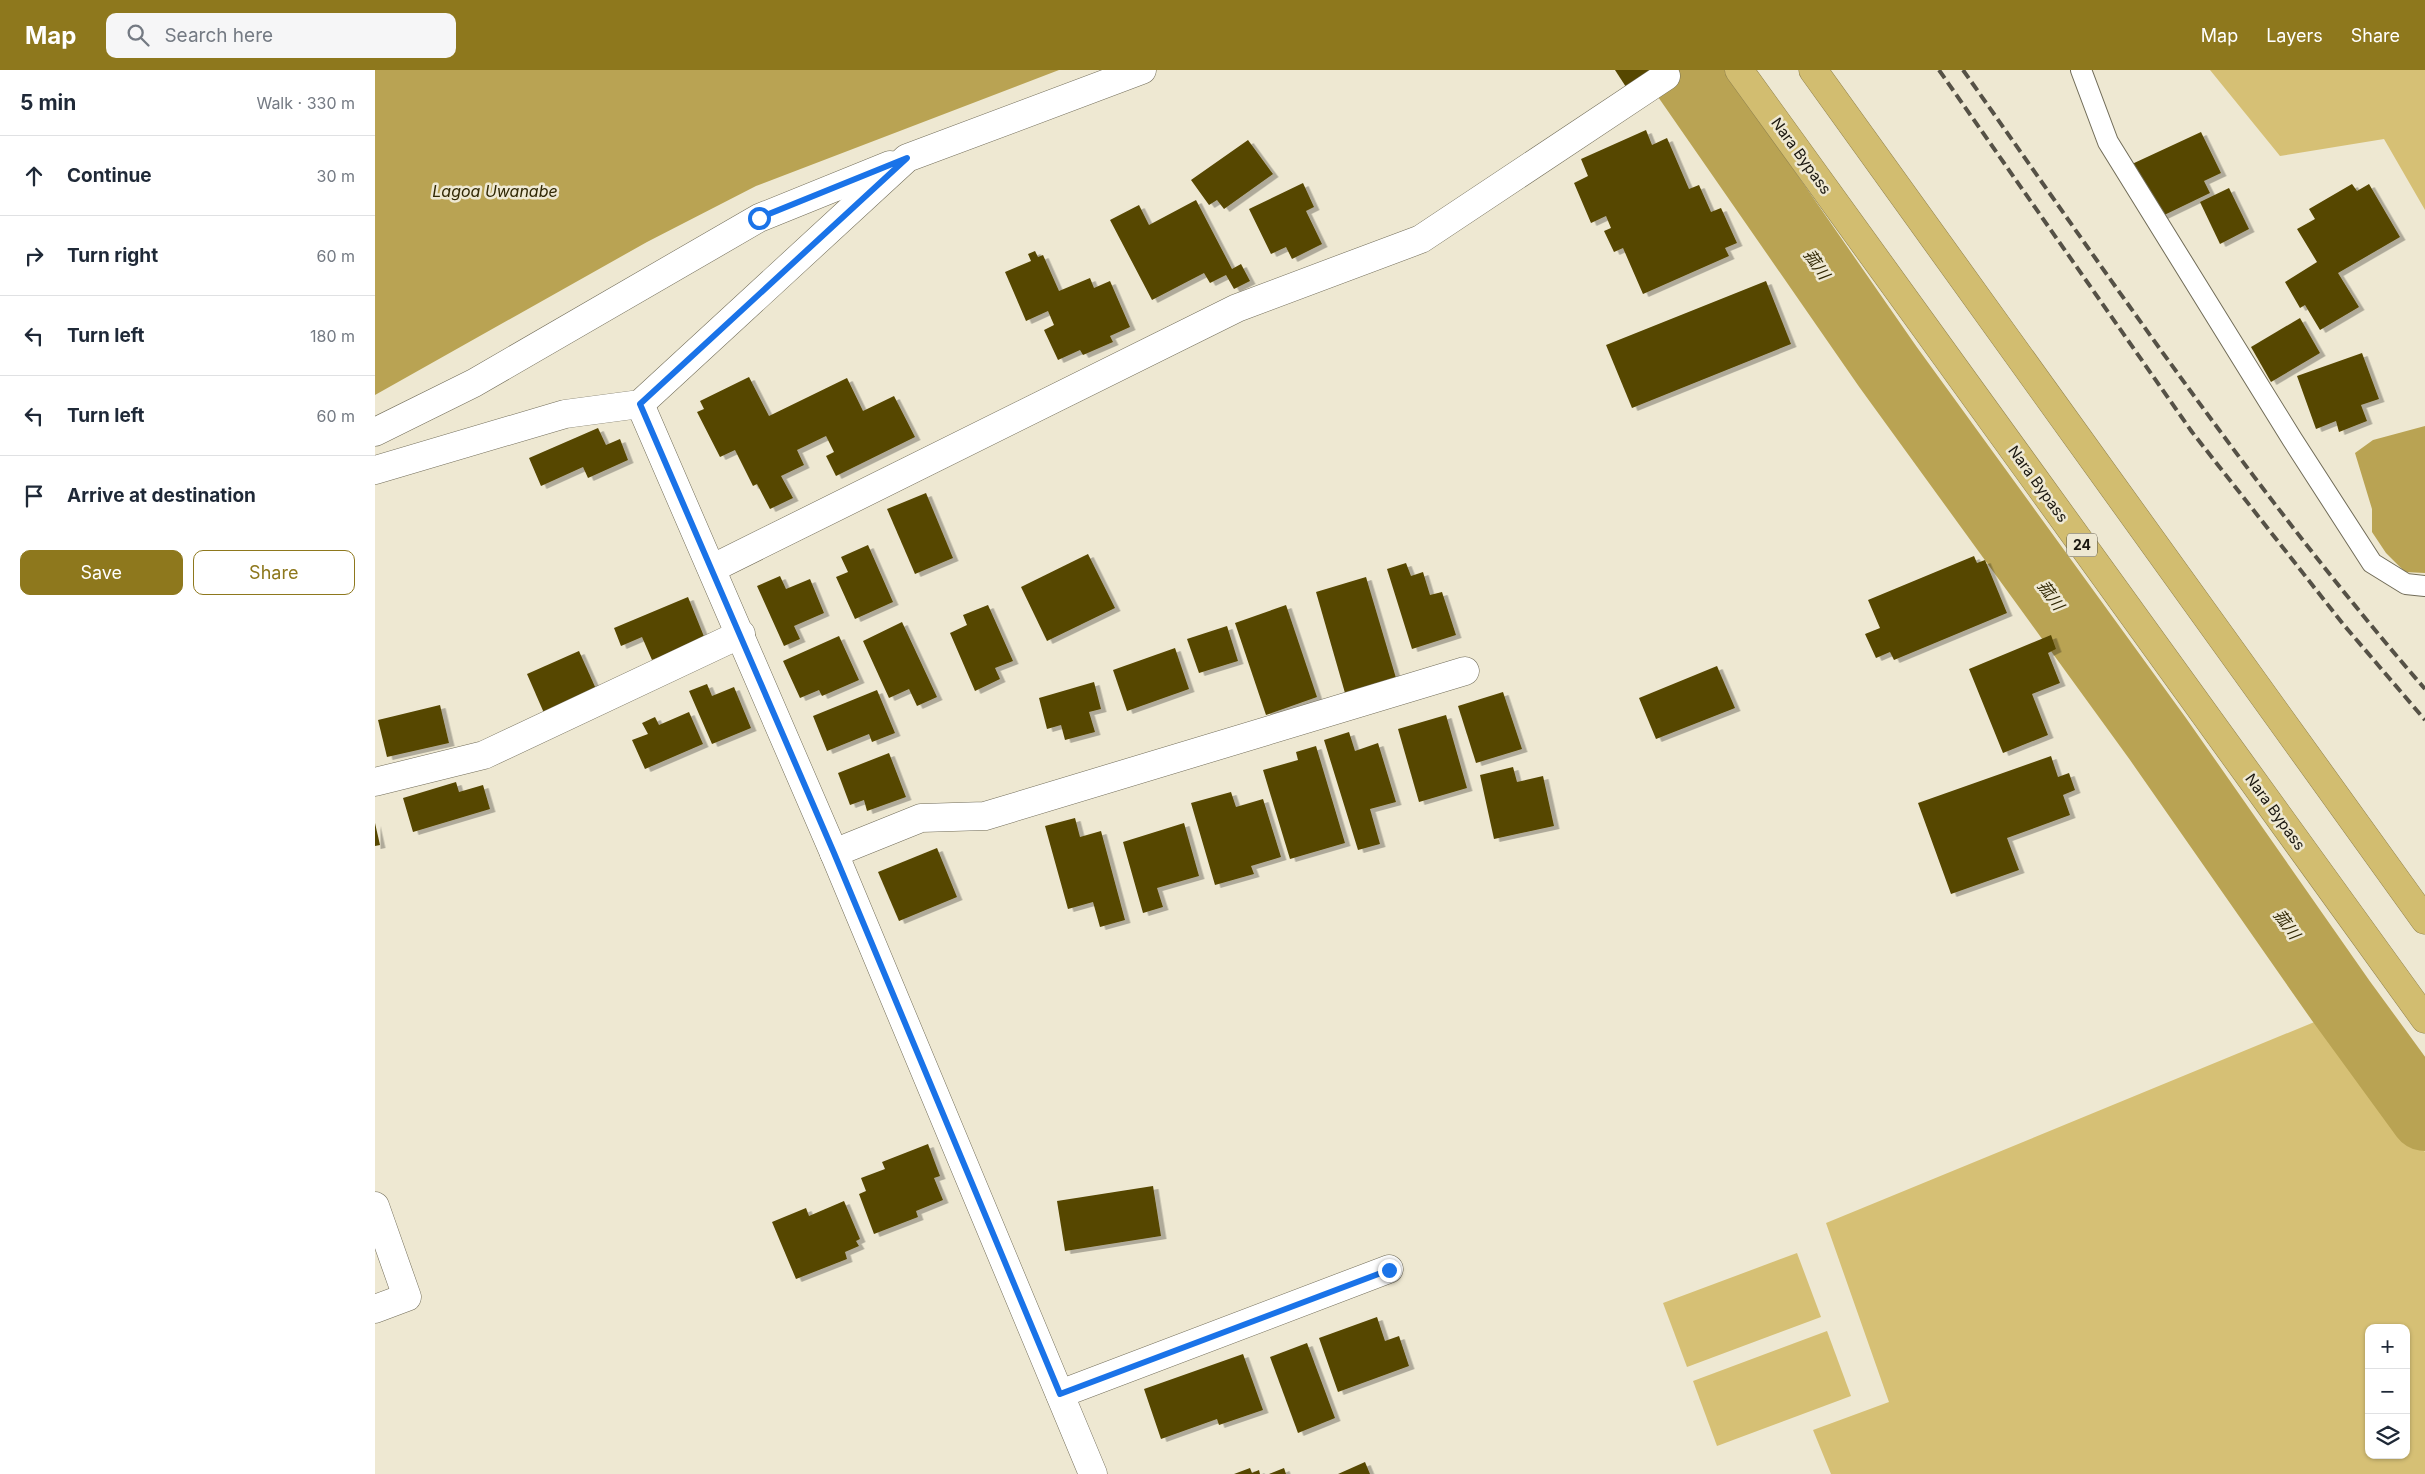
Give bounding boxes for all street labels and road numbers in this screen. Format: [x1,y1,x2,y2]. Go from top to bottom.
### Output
street label: Nara Bypass [1767,114,1836,198]
street label: Nara Bypass [2004,442,2073,526]
road number: 24 [2067,534,2097,556]
street label: Nara Bypass [2241,770,2310,854]

